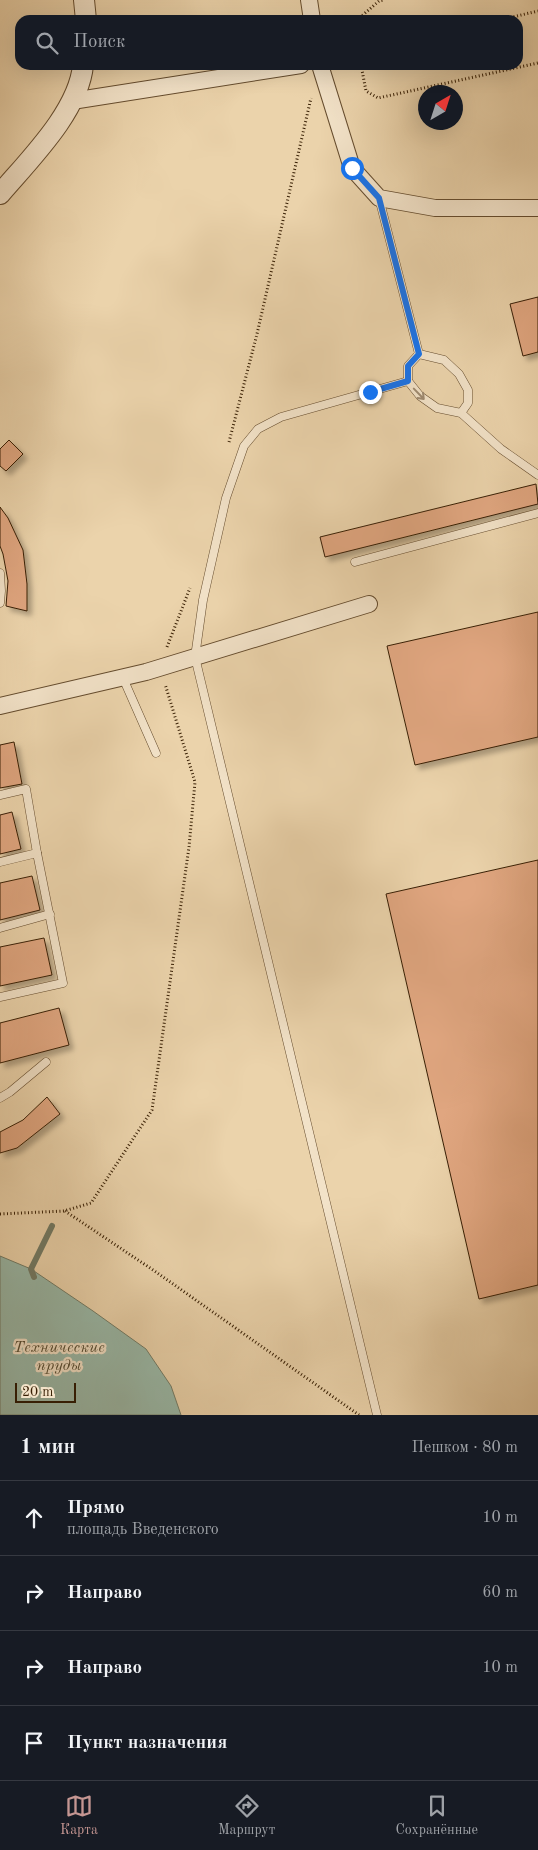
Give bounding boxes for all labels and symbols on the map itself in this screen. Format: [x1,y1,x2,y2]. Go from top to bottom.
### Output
north arrow [418,85,463,130]
route start [341,157,364,180]
route end [359,381,382,404]
one-way arrow [413,388,425,400]
water label: Технические пруды [13,1340,105,1374]
scale bar [15,1380,76,1403]

